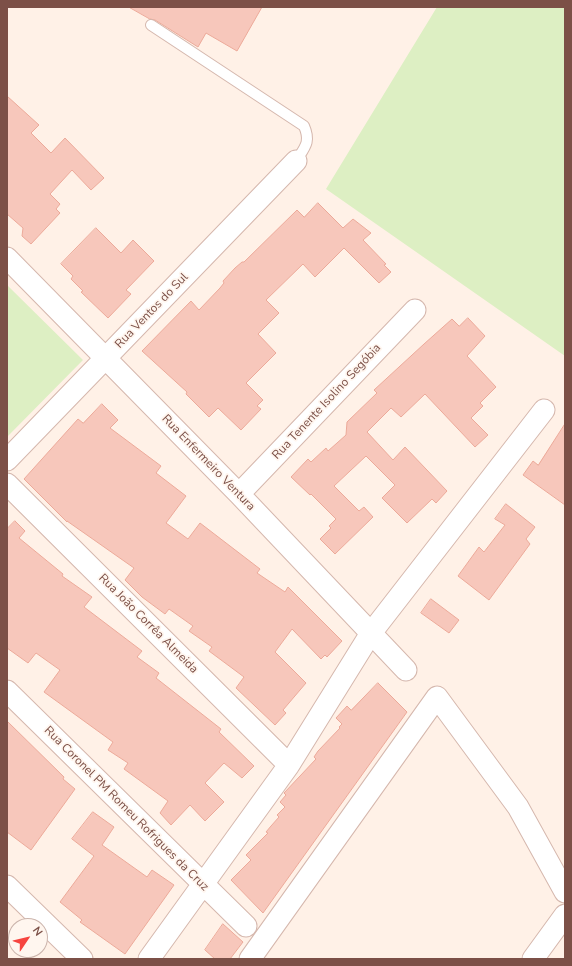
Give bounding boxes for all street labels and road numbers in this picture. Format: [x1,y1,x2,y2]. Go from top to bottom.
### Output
street label: Rua Ventos do Sul [112,270,192,352]
street label: Rua Tenente Isolino Segóbia [270,341,384,463]
street label: Rua Enfermeiro Ventura [158,412,258,514]
street label: Rua João Corrêa Almeida [95,571,201,677]
street label: Rua Coronel PM Romeu Rofrigues da Cruz [41,724,211,894]

